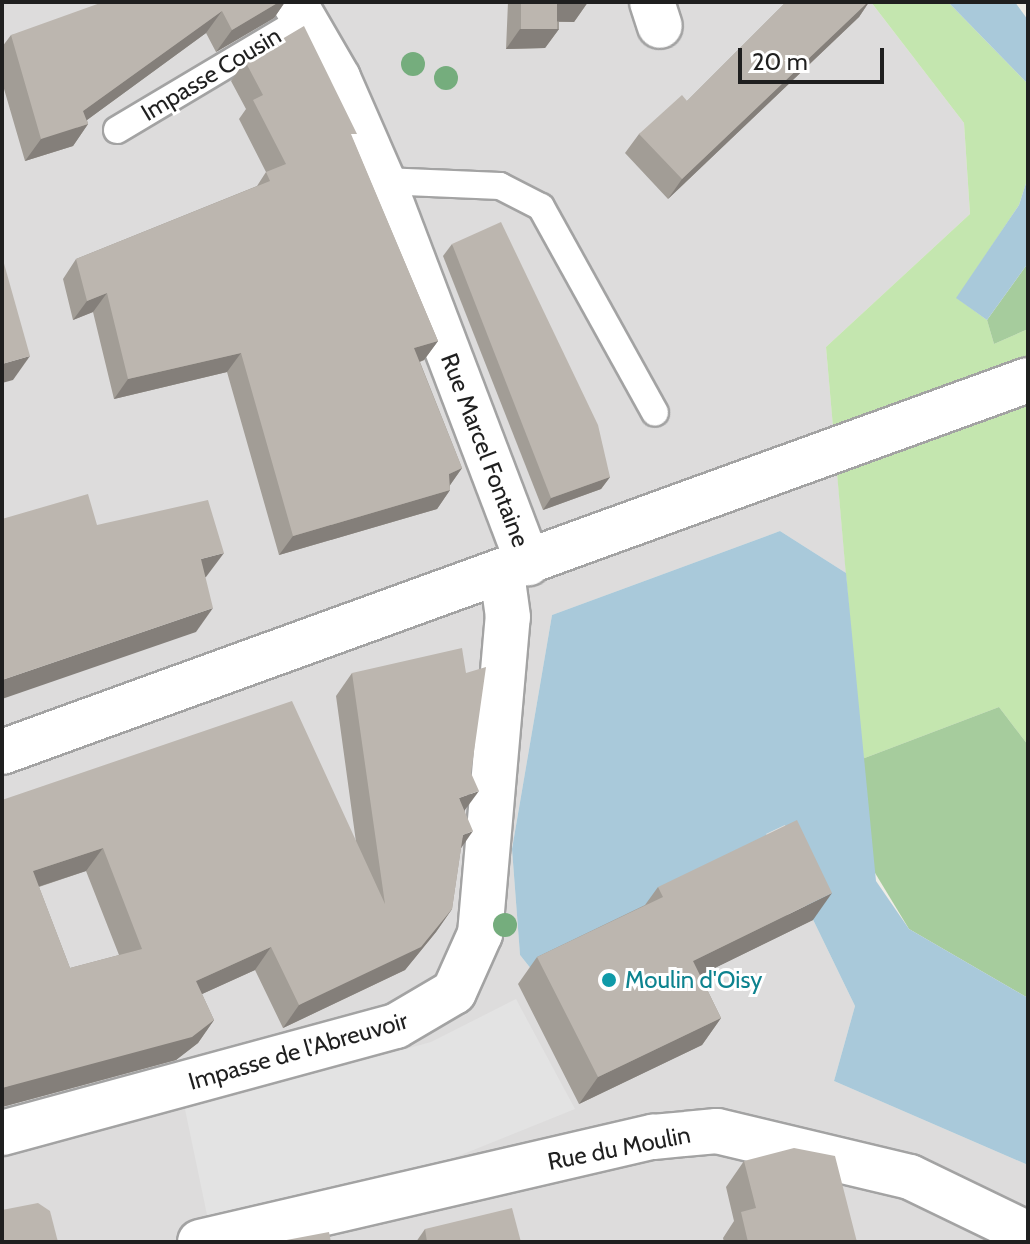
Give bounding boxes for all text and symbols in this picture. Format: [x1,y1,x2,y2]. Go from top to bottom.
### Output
street label: Impasse Cousin [136,21,286,127]
scale bar [742,32,888,82]
text: 20 m [752,47,808,76]
street label: Rue Marcel Fontaine [435,349,535,551]
place label: Moulin d'Oisy [625,966,762,994]
marker: Moulin d'Oisy [600,971,618,989]
street label: Impasse de l'Abreuvoir [185,1006,411,1096]
street label: Rue du Moulin [545,1120,693,1176]

